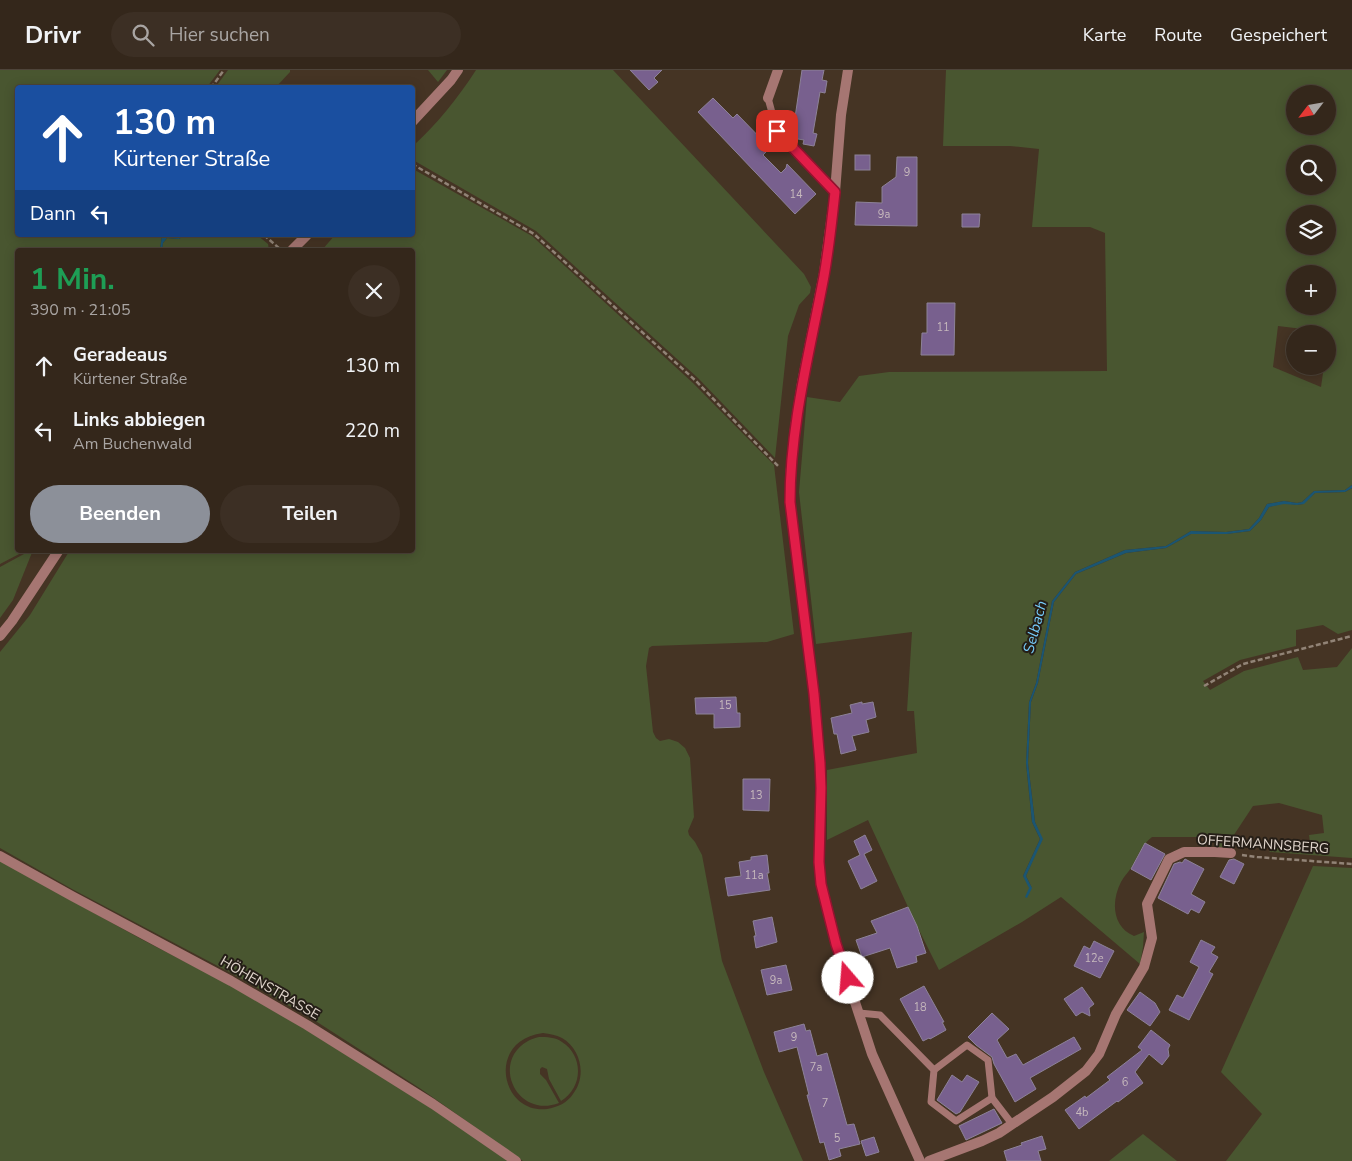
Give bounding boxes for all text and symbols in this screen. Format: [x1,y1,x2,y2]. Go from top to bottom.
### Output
search box [111,12,461,57]
text: Drivr [25,19,81,51]
icon: search [129,21,157,49]
text: Hier suchen [169,22,270,48]
text: Karte [1083,23,1126,47]
text: Route [1154,23,1202,47]
text: Gespeichert [1230,23,1327,47]
north arrow [1286,85,1336,135]
map controls [1286,85,1336,375]
text: 130 m [113,99,216,146]
icon: ahead [30,105,95,170]
pin [756,110,798,152]
icon: arrive [763,117,791,145]
text: Kürtener Straße [113,144,270,174]
button: search [1286,145,1336,195]
house number: 9 [904,165,910,180]
house number: 14 [789,187,803,202]
icon: left [86,200,114,228]
text: Dann [30,201,76,227]
button: layers [1286,205,1336,255]
house number: 9a [878,207,890,222]
text: 1 Min. [30,259,115,300]
button: close [348,265,400,317]
button: + [1286,265,1336,315]
text: 390 m · 21:05 [30,299,131,321]
house number: 11 [936,320,950,335]
button: − [1286,325,1336,375]
text: Geradeaus [73,342,167,368]
icon: ahead [30,352,58,380]
text: 130 m [345,353,400,379]
text: Kürtener Straße [73,368,187,390]
text: Links abbiegen [73,407,205,433]
icon: left [30,417,58,445]
text: 220 m [345,418,400,444]
text: Am Buchenwald [73,433,192,455]
button: Beenden [30,485,210,543]
button: Teilen [220,485,400,543]
water label: Selbach [1018,598,1052,656]
house number: 15 [718,698,732,713]
house number: 13 [749,788,763,803]
street label: OFFERMANNSBERG [1196,830,1330,858]
house number: 11a [744,868,764,883]
position arrow [821,951,873,1003]
house number: 12e [1084,951,1104,966]
street label: HÖHENSTRASSE [217,952,323,1024]
house number: 9a [770,973,782,988]
house number: 18 [913,1000,927,1015]
house number: 9 [791,1030,797,1045]
house number: 7a [810,1060,822,1075]
house number: 6 [1122,1075,1129,1090]
house number: 7 [822,1096,828,1111]
house number: 4b [1075,1105,1089,1120]
house number: 5 [834,1131,841,1146]

